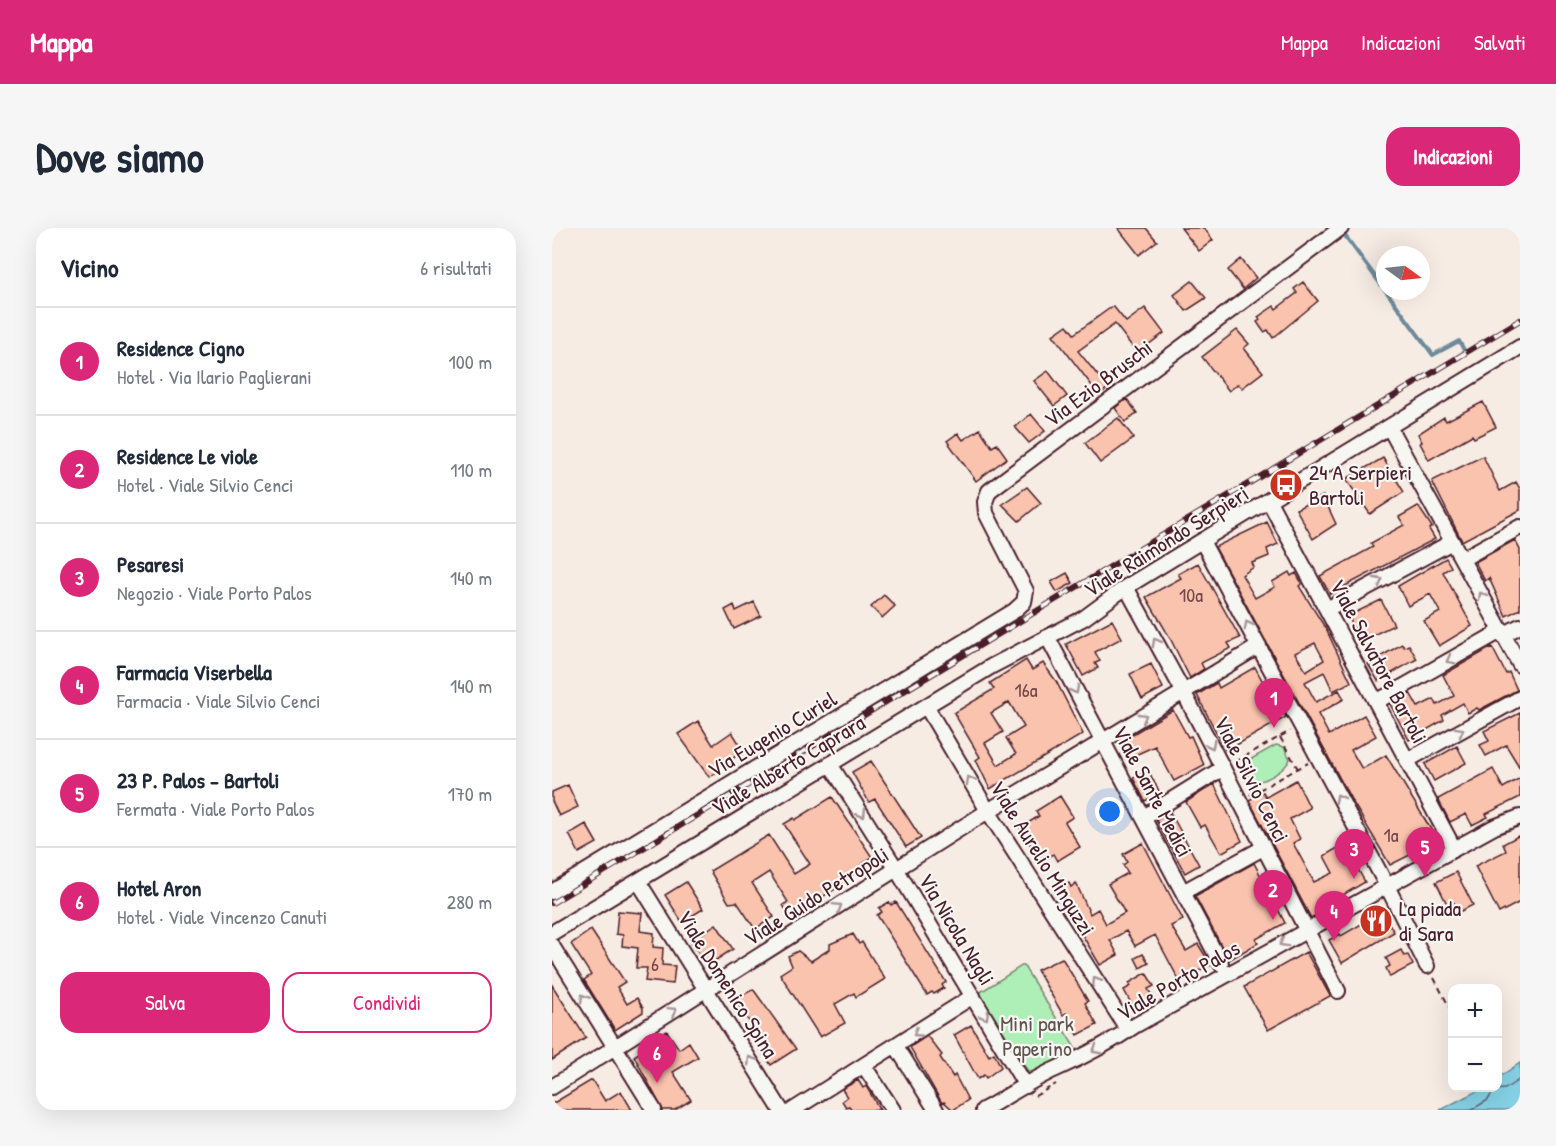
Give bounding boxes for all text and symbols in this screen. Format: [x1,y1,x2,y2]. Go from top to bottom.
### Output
text: Mappa [30,23,93,61]
text: Mappa [1281,28,1328,57]
text: Indicazioni [1361,28,1441,57]
text: Salvati [1474,28,1526,57]
button: Indicazioni [1386,127,1520,186]
text: Dove siamo [36,128,204,185]
north arrow [1376,246,1430,300]
text: Vicino [60,250,119,285]
text: 6 risultati [420,254,492,281]
street label: Via Ezio Bruschi [1038,332,1158,434]
text: Residence Cigno [117,333,244,363]
text: 1 [76,348,83,375]
text: 100 m [449,348,492,375]
text: Hotel · Via Ilario Paglierani [117,363,312,390]
text: Residence Le viole [117,441,258,471]
text: 2 [75,456,84,483]
text: 110 m [450,456,492,483]
place label: 24 A Serpieri Bartoli [1309,457,1412,512]
bus stop icon: 24 A Serpieri Bartoli [1268,467,1304,503]
text: Hotel · Viale Silvio Cenci [117,471,294,498]
street label: Viale Raimondo Serpieri [1078,478,1254,604]
text: Pesaresi [117,549,184,579]
text: 3 [75,564,84,591]
text: 140 m [450,564,492,591]
street label: Viale Salvatore Bartoli [1323,574,1435,748]
one-way arrow [1373,577,1383,588]
text: Negozio · Viale Porto Palos [117,579,312,606]
house number: 10a [1179,581,1203,608]
one-way arrow [1478,592,1489,602]
one-way arrow [1244,621,1255,632]
one-way arrow [1152,637,1163,648]
one-way arrow [1446,653,1456,664]
text: Farmacia Viserbella [117,657,272,687]
text: 4 [76,672,83,699]
text: 140 m [450,672,492,699]
house number: 16a [1014,676,1038,703]
pin: 1 [1254,678,1294,728]
one-way arrow [1068,683,1080,694]
street label: Via Eugenio Curiel [702,684,842,784]
text: Farmacia · Viale Silvio Cenci [117,687,321,714]
street label: Viale Alberto Caprara [706,707,871,823]
street label: Viale Silvio Cenci [1207,711,1297,847]
one-way arrow [1137,713,1147,724]
street label: Viale Sante Medici [1106,720,1200,862]
one-way arrow [1453,727,1464,738]
one-way arrow [1204,739,1215,749]
text: 23 P. Palos - Bartoli [117,765,279,795]
street label: Viale Aurelio Minguzzi [983,775,1103,941]
one-way arrow [966,776,977,786]
text: 5 [75,780,84,807]
text: 170 m [448,780,492,807]
one-way arrow [1335,793,1346,804]
text: Fermata · Viale Porto Palos [117,795,314,822]
your location [1095,797,1124,826]
one-way arrow [854,808,866,818]
house number: 1a [1383,821,1399,848]
pin: 5 [1406,828,1444,877]
pin: 3 [1334,830,1374,879]
street label: Viale Guido Petropoli [738,839,894,953]
street label: Via Nicola Nagli [912,868,1002,990]
pin: 2 [1254,870,1292,920]
text: Hotel Aron [117,873,201,903]
text: 6 [76,888,83,915]
text: 280 m [447,888,492,915]
pin: 4 [1314,892,1354,941]
place label: La piada di Sara [1399,893,1461,948]
text: Hotel · Viale Vincenzo Canuti [117,903,327,930]
one-way arrow [832,903,842,915]
restaurant icon: La piada di Sara [1358,903,1394,939]
street label: Viale Domenico Spina [671,904,786,1064]
street label: Viale Porto Palos [1111,933,1245,1027]
one-way arrow [1279,936,1290,947]
house number: 6 [651,950,659,977]
button: Salva [60,972,270,1033]
button: Condividi [282,972,492,1033]
one-way arrow [1092,977,1104,987]
map controls [1448,984,1502,1092]
button: + [1448,984,1502,1038]
one-way arrow [579,994,591,1004]
one-way arrow [666,1007,677,1018]
park label: Mini park Paperino [1000,1008,1074,1063]
one-way arrow [978,1010,989,1020]
one-way arrow [913,1025,923,1037]
pin: 6 [638,1034,676,1083]
button: − [1448,1038,1502,1092]
one-way arrow [1092,1043,1102,1054]
one-way arrow [746,1056,758,1066]

